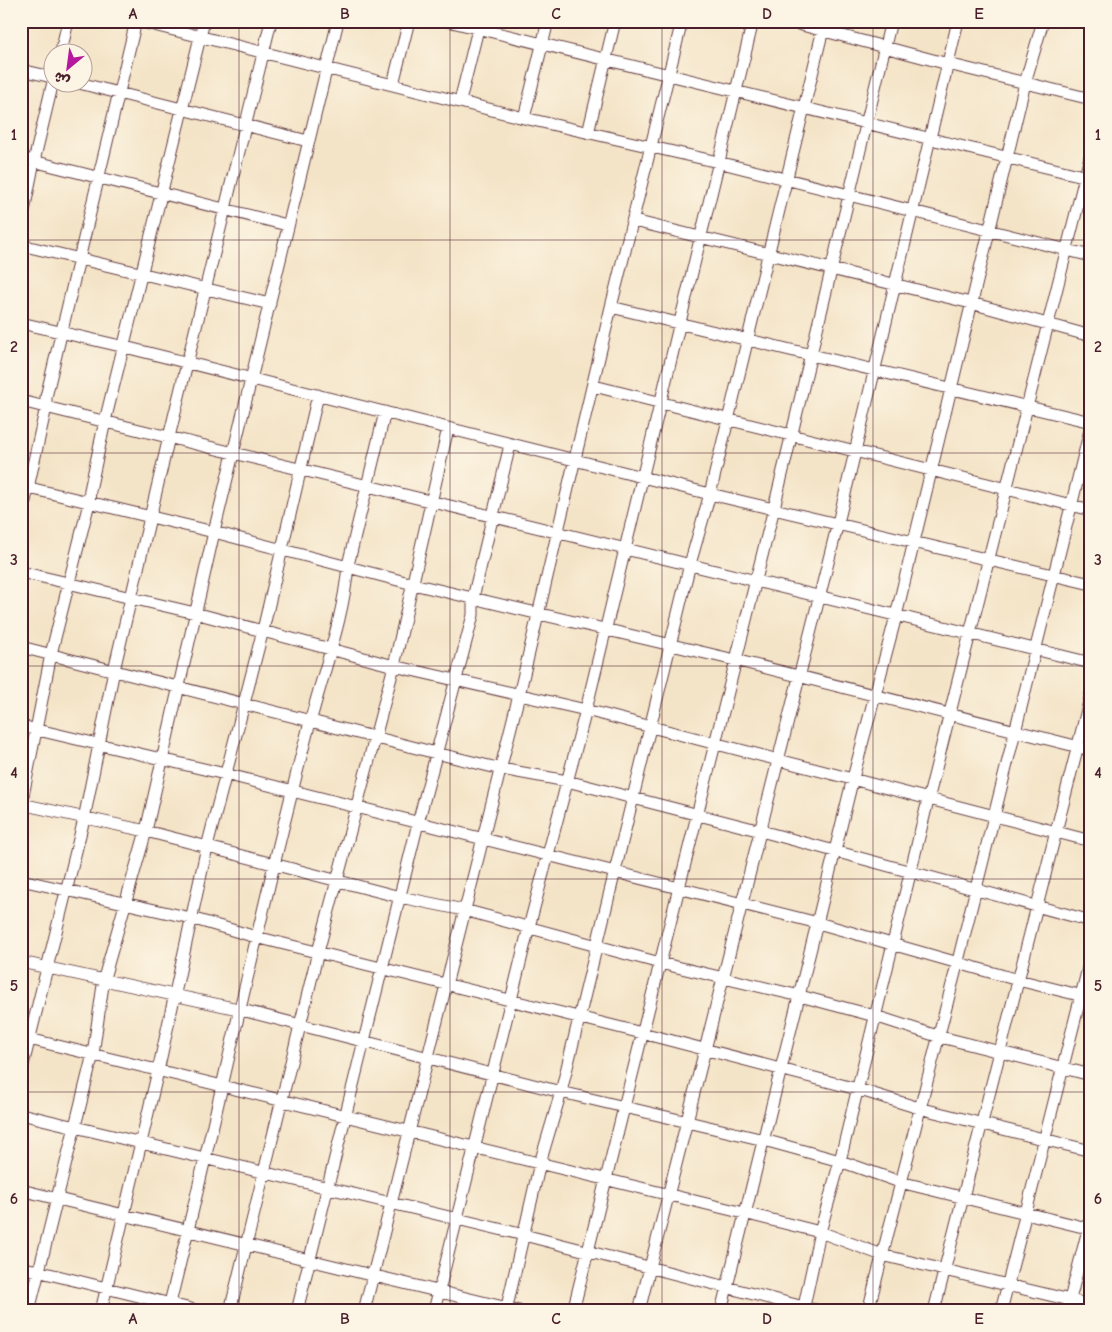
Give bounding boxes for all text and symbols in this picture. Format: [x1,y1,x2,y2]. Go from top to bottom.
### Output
text: A [129,5,138,23]
text: B [340,5,350,23]
text: C [551,5,561,23]
text: D [762,5,772,23]
text: E [974,5,984,23]
north arrow [42,42,92,92]
text: ش [51,68,73,90]
text: 1 [11,126,17,144]
text: 1 [1095,126,1101,144]
text: 2 [10,338,18,356]
text: 2 [1094,338,1102,356]
text: 3 [10,551,18,569]
text: 3 [1094,551,1102,569]
text: 4 [10,764,18,782]
text: 4 [1094,764,1102,782]
text: 5 [10,977,18,995]
text: 5 [1094,977,1102,995]
text: 6 [10,1190,18,1208]
text: 6 [1094,1190,1102,1208]
text: A [129,1310,138,1328]
text: B [340,1310,350,1328]
text: C [551,1310,561,1328]
text: D [762,1310,772,1328]
text: E [974,1310,984,1328]

